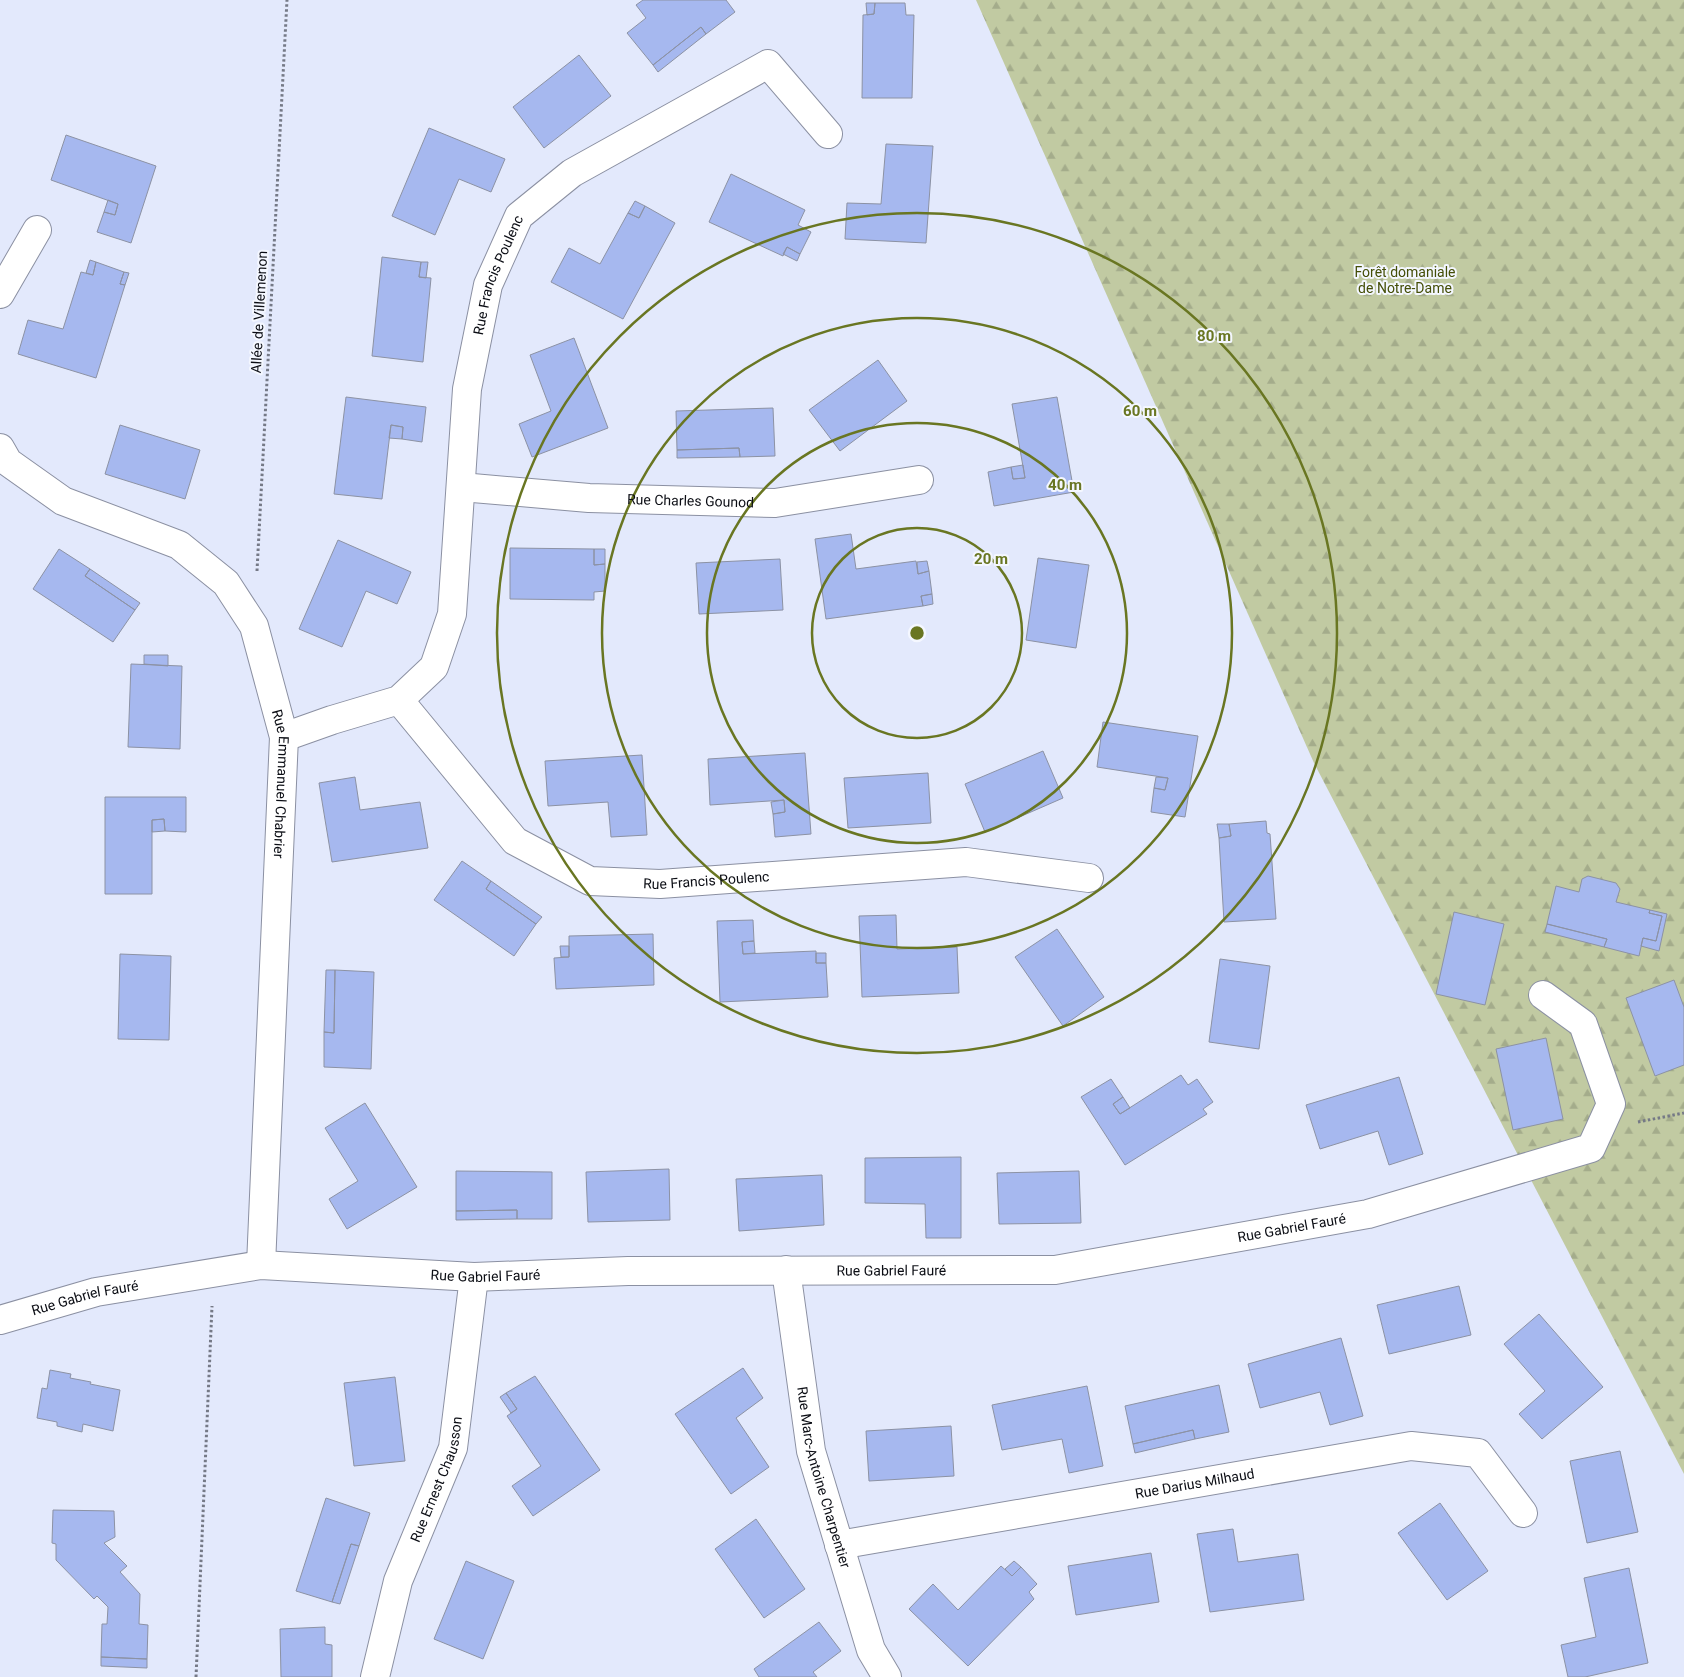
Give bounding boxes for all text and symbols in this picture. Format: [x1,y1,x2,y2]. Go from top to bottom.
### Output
street label: Rue Francis Poulenc [470,213,526,336]
street label: Allée de Villemenon [248,250,270,374]
park label: Forêt domaniale de Notre-Dame [1354,264,1456,296]
text: 80 m [1197,327,1231,345]
text: 60 m [1123,402,1157,420]
text: 40 m [1048,476,1082,494]
street label: Rue Charles Gounod [627,491,754,510]
text: 20 m [974,550,1008,568]
centre of rings [908,624,926,642]
street label: Rue Emmanuel Chabrier [269,708,292,859]
street label: Rue Francis Poulenc [643,868,770,892]
street label: Rue Gabriel Fauré [1236,1210,1347,1245]
street label: Rue Gabriel Fauré [836,1262,946,1279]
street label: Rue Gabriel Fauré [430,1266,541,1285]
street label: Rue Gabriel Fauré [30,1277,140,1318]
street label: Rue Marc-Antoine Charpentier [794,1385,854,1570]
street label: Rue Ernest Chausson [407,1415,465,1544]
street label: Rue Darius Milhaud [1134,1465,1256,1502]

